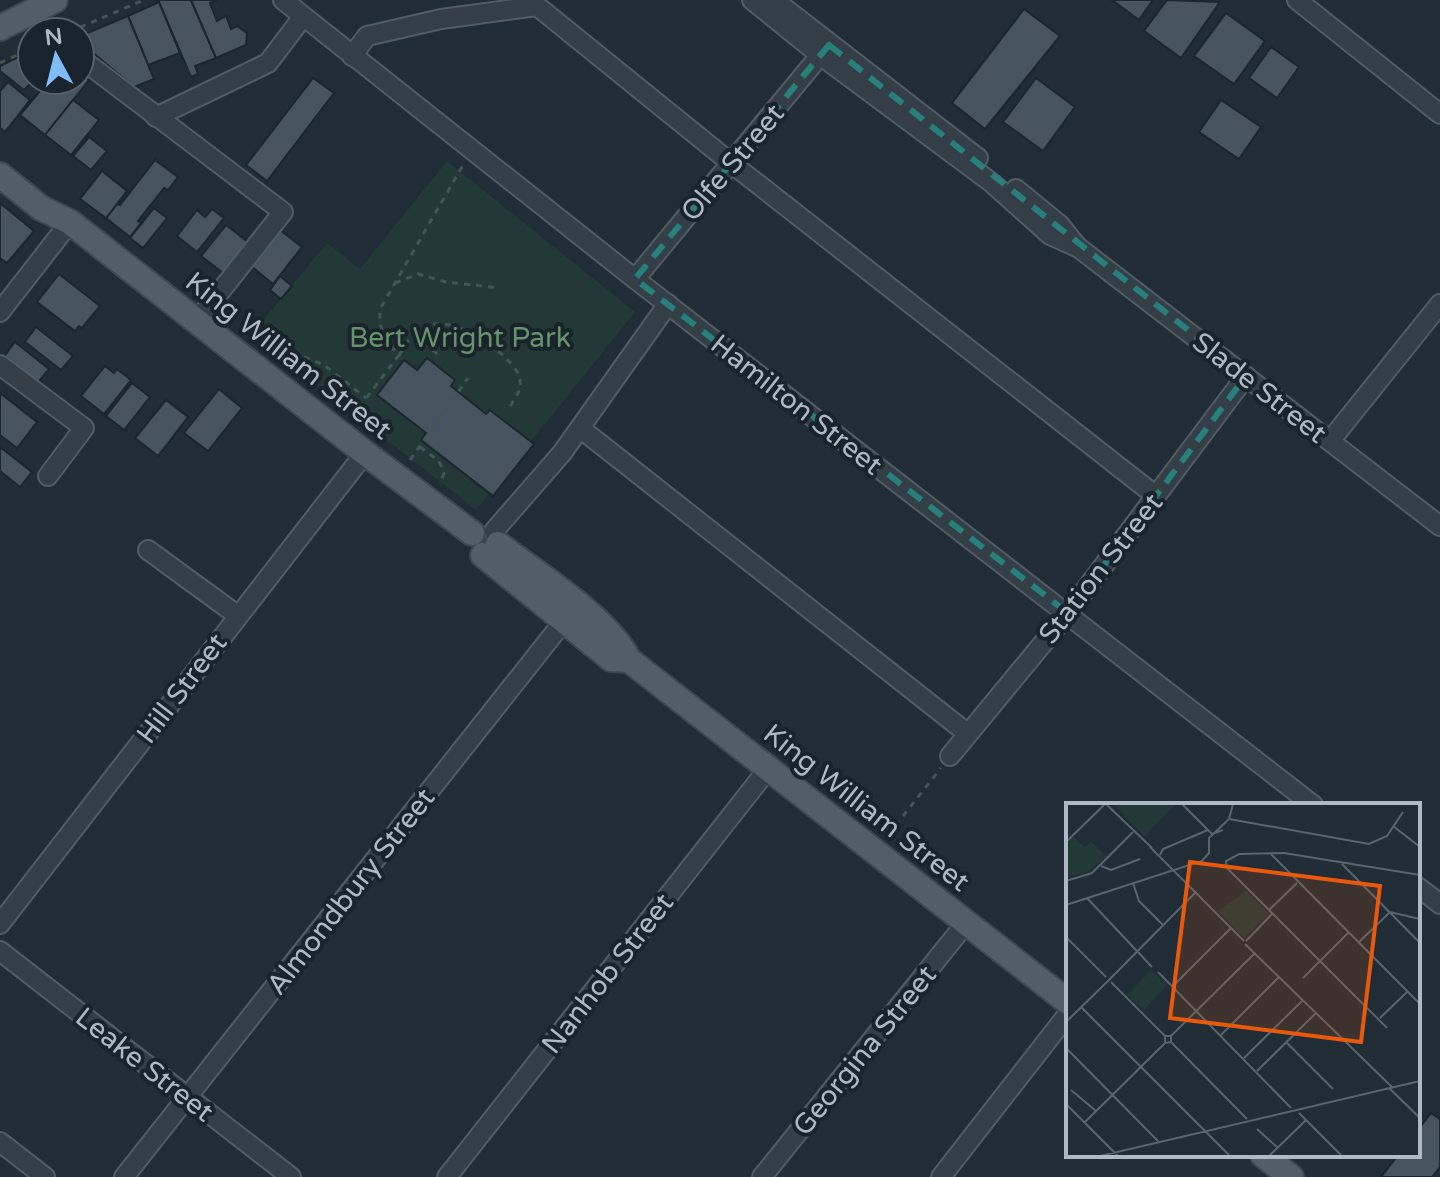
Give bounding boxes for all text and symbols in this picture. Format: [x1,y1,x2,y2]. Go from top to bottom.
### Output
north arrow [16,16,96,96]
text: N [43,23,64,51]
street label: Olfe Street [674,97,792,228]
street label: King William Street [178,265,399,447]
park label: Bert Wright Park [349,321,571,355]
street label: Slade Street [1186,325,1333,451]
street label: Hamilton Street [704,327,889,483]
street label: Station Street [1031,486,1170,651]
street label: Hill Street [129,627,234,750]
street label: King William Street [756,717,977,899]
street label: Almondbury Street [260,781,442,1002]
inset map [1066,803,1420,1157]
street label: Nanhob Street [535,886,681,1061]
street label: Georgina Street [786,958,944,1143]
street label: Leake Street [69,1000,220,1129]

